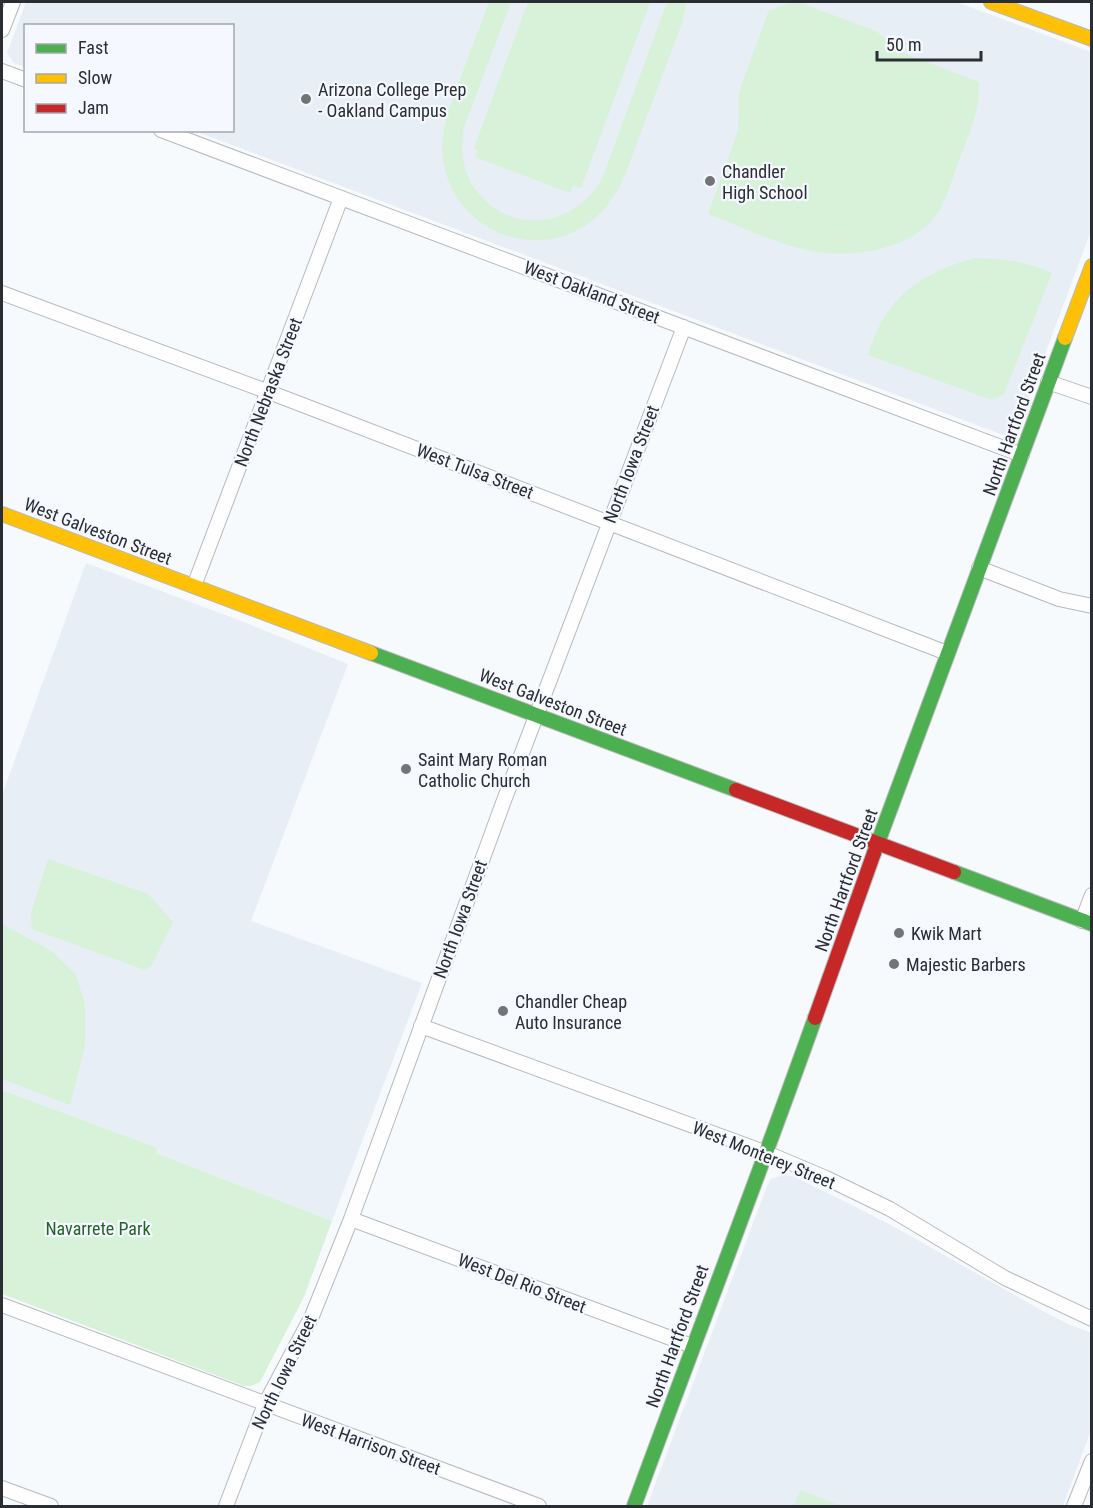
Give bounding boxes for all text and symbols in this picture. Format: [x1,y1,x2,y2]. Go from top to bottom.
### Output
legend [24,24,234,132]
scale bar [877,24,980,62]
text: 50 m [886,34,921,55]
text: Fast [78,37,109,58]
text: Slow [78,67,113,88]
place label: Arizona College Prep - Oakland Campus [318,79,466,121]
marker: Arizona College Prep - Oakland Campus [299,92,313,106]
text: Jam [78,97,109,118]
place label: Chandler High School [722,161,808,203]
marker: Chandler High School [703,174,717,188]
street label: West Oakland Street [521,256,663,328]
street label: North Nebraska Street [230,315,306,469]
street label: North Hartford Street [978,350,1050,498]
street label: North Iowa Street [599,402,663,526]
street label: West Tulsa Street [413,439,537,503]
street label: West Galveston Street [21,493,175,569]
street label: West Galveston Street [476,664,630,740]
place label: Saint Mary Roman Catholic Church [418,749,547,791]
marker: Saint Mary Roman Catholic Church [399,762,413,776]
street label: North Hartford Street [810,806,882,954]
street label: North Iowa Street [429,857,491,981]
place label: Kwik Mart [911,923,982,944]
marker: Kwik Mart [892,926,906,940]
place label: Majestic Barbers [906,954,1026,975]
marker: Majestic Barbers [887,957,901,971]
place label: Chandler Cheap Auto Insurance [515,991,627,1033]
marker: Chandler Cheap Auto Insurance [496,1004,510,1018]
street label: West Monterey Street [690,1117,838,1193]
park label: Navarrete Park [45,1218,151,1239]
street label: West Del Rio Street [455,1249,589,1317]
street label: North Hartford Street [641,1262,713,1410]
street label: North Iowa Street [247,1311,321,1433]
street label: West Harrison Street [298,1409,444,1479]

